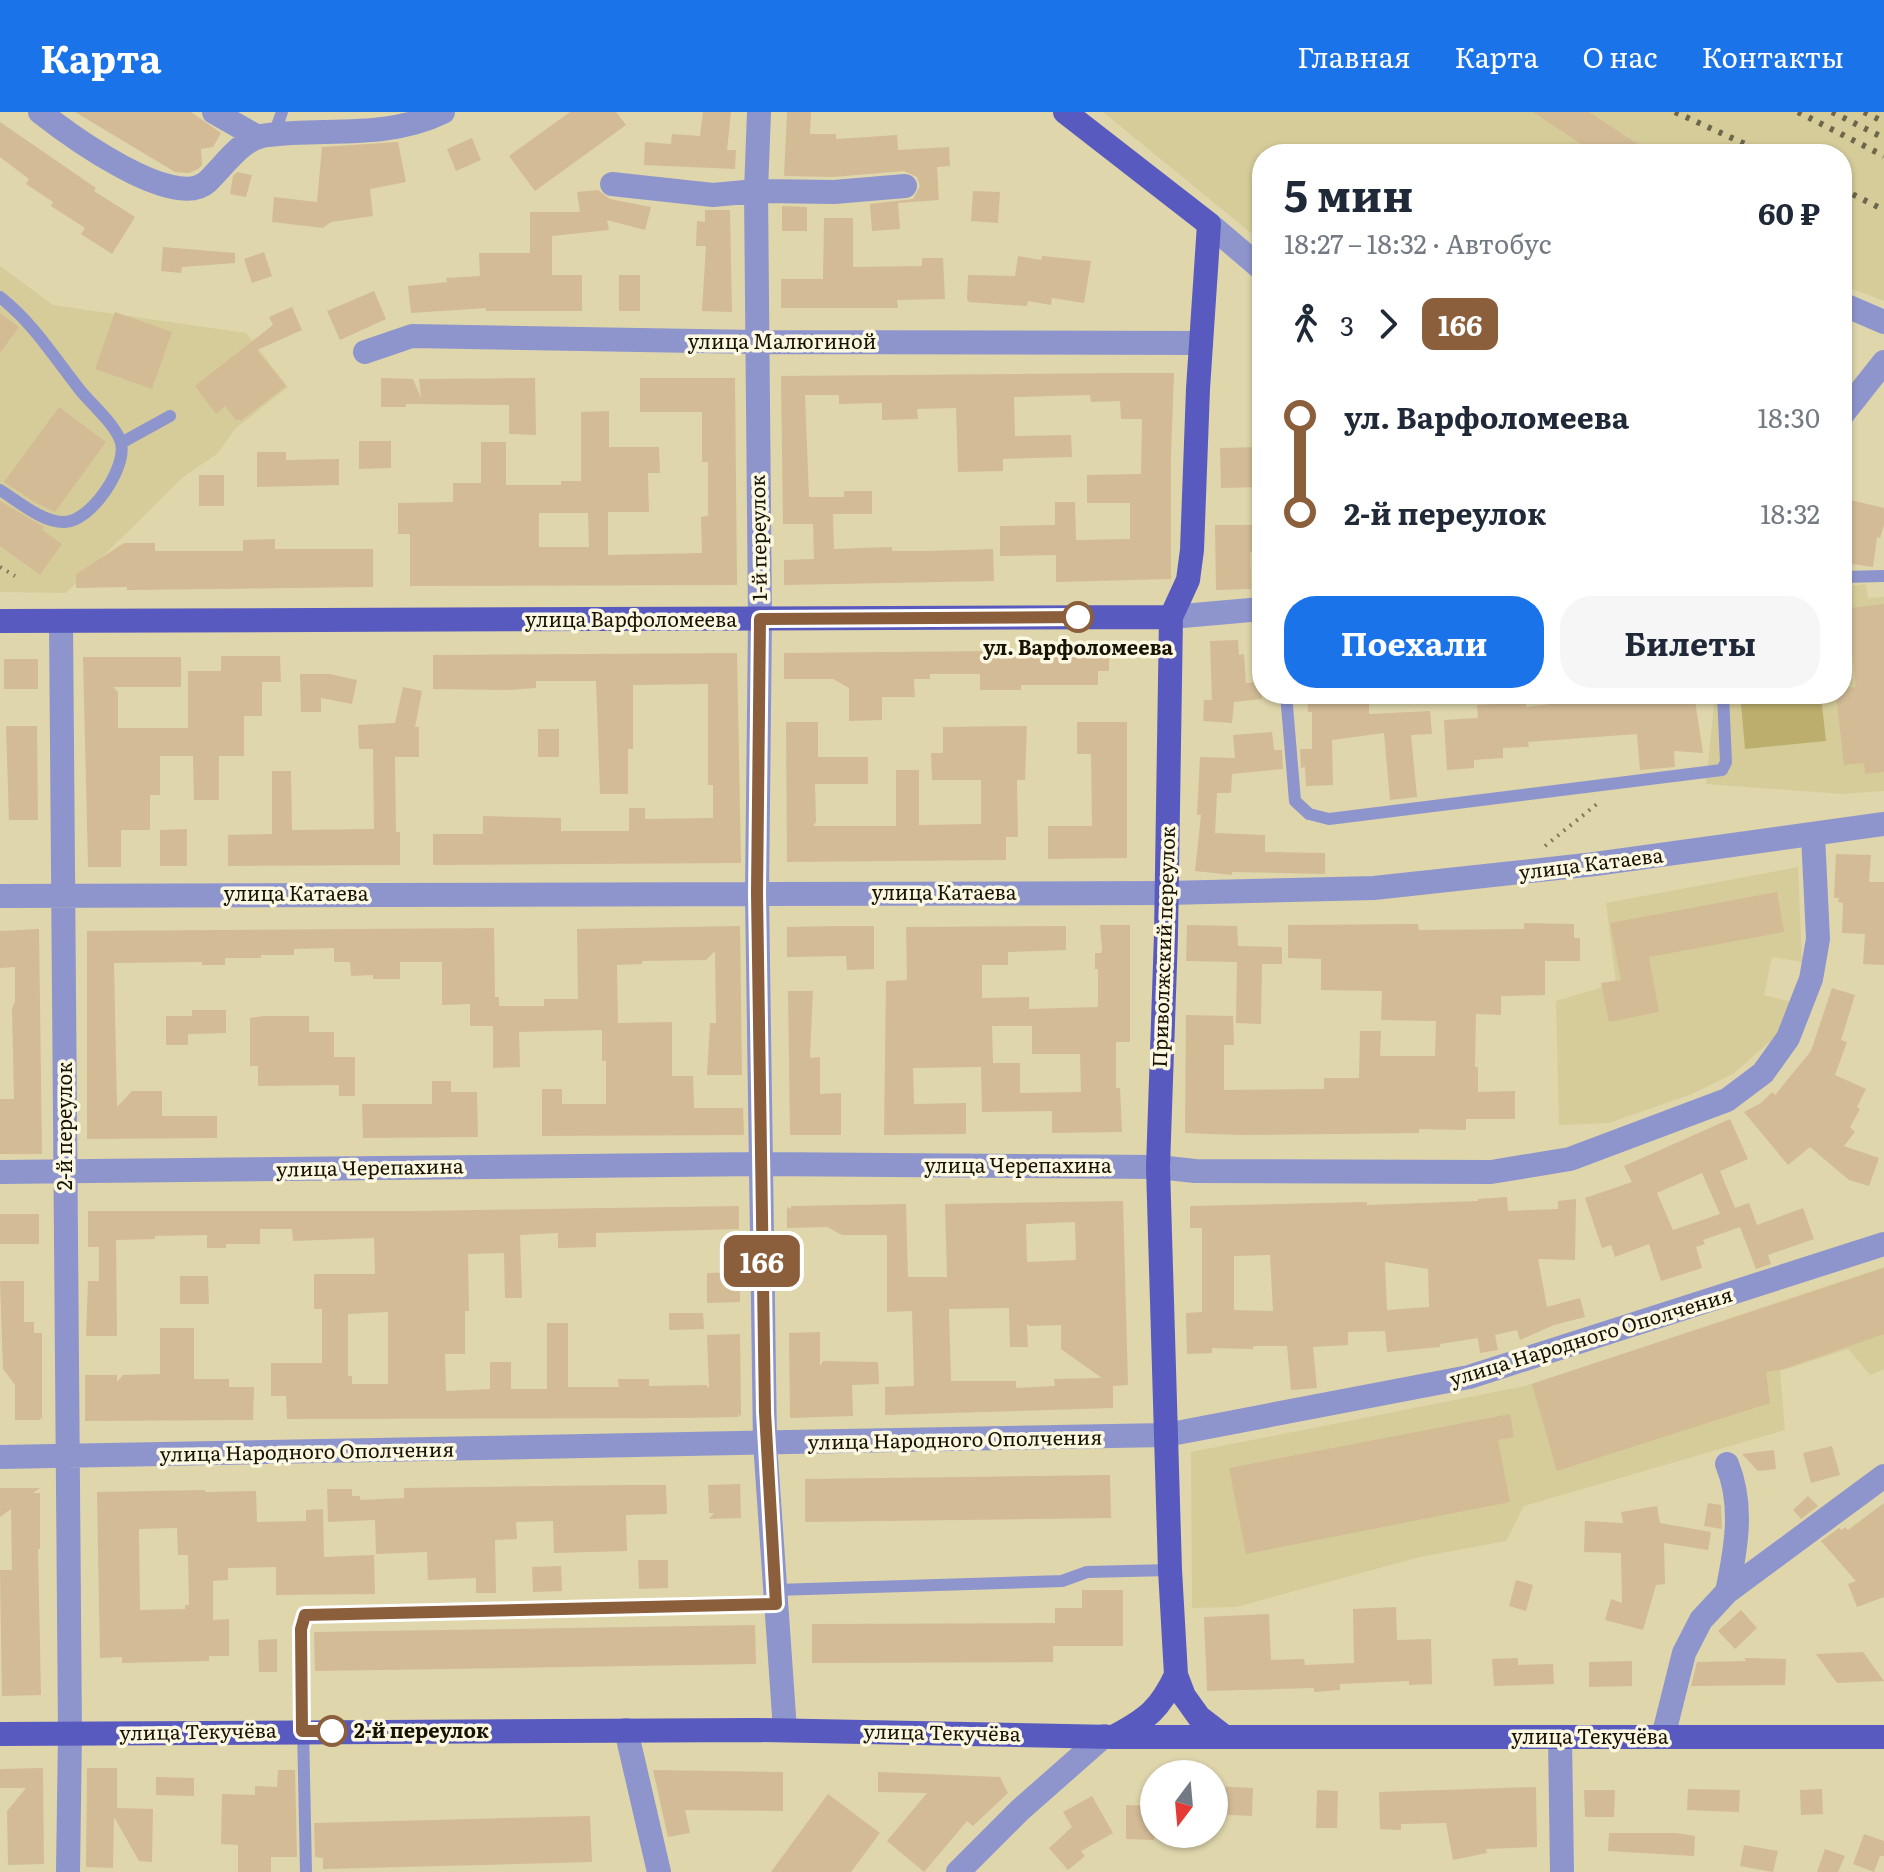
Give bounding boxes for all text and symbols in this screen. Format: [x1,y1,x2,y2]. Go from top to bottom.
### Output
text: Карта [40,28,162,85]
text: Главная [1297,35,1411,77]
text: Карта [1455,35,1538,77]
text: О нас [1582,35,1658,77]
text: Контакты [1702,35,1844,77]
text: 5 мин [1284,160,1413,226]
text: 60 ₽ [1758,190,1820,234]
text: 18:27 – 18:32 · Автобус [1284,223,1551,262]
icon: walk [1284,302,1328,346]
icon: forward [1366,302,1410,346]
text: 166 [1438,303,1482,345]
text: 3 [1340,305,1354,344]
street label: улица Малюгиной [688,325,876,355]
text: ул. Варфоломеева [1344,394,1629,438]
text: 18:30 [1758,397,1820,436]
street label: 1-й переулок [741,474,773,601]
text: 2-й переулок [1344,490,1546,534]
text: 18:32 [1760,493,1820,532]
button: Поехали [1284,596,1544,688]
button: Билеты [1560,596,1820,688]
marker: ул. Варфоломеева [1063,602,1093,632]
street label: улица Варфоломеева [525,603,737,633]
place label: ул. Варфоломеева [983,631,1173,661]
street label: Приволжский переулок [1143,826,1181,1068]
street label: улица Катаева [1517,838,1665,886]
street label: улица Катаева [871,876,1017,906]
street label: улица Катаева [223,877,369,907]
street label: 2-й переулок [48,1062,78,1190]
street label: улица Черепахина [276,1149,464,1183]
street label: улица Черепахина [924,1149,1112,1179]
line badge: 166 [716,1235,808,1287]
text: 166 [740,1240,784,1282]
street label: улица Народного Ополчения [1445,1278,1736,1392]
street label: улица Народного Ополчения [807,1420,1103,1456]
street label: улица Народного Ополчения [159,1432,455,1468]
street label: улица Текучёва [119,1714,277,1746]
place label: 2-й переулок [354,1714,489,1744]
street label: улица Текучёва [863,1715,1021,1747]
marker: 2-й переулок [317,1716,347,1746]
street label: улица Текучёва [1511,1720,1669,1750]
north arrow [1140,1760,1228,1848]
map controls [1140,1760,1228,1848]

